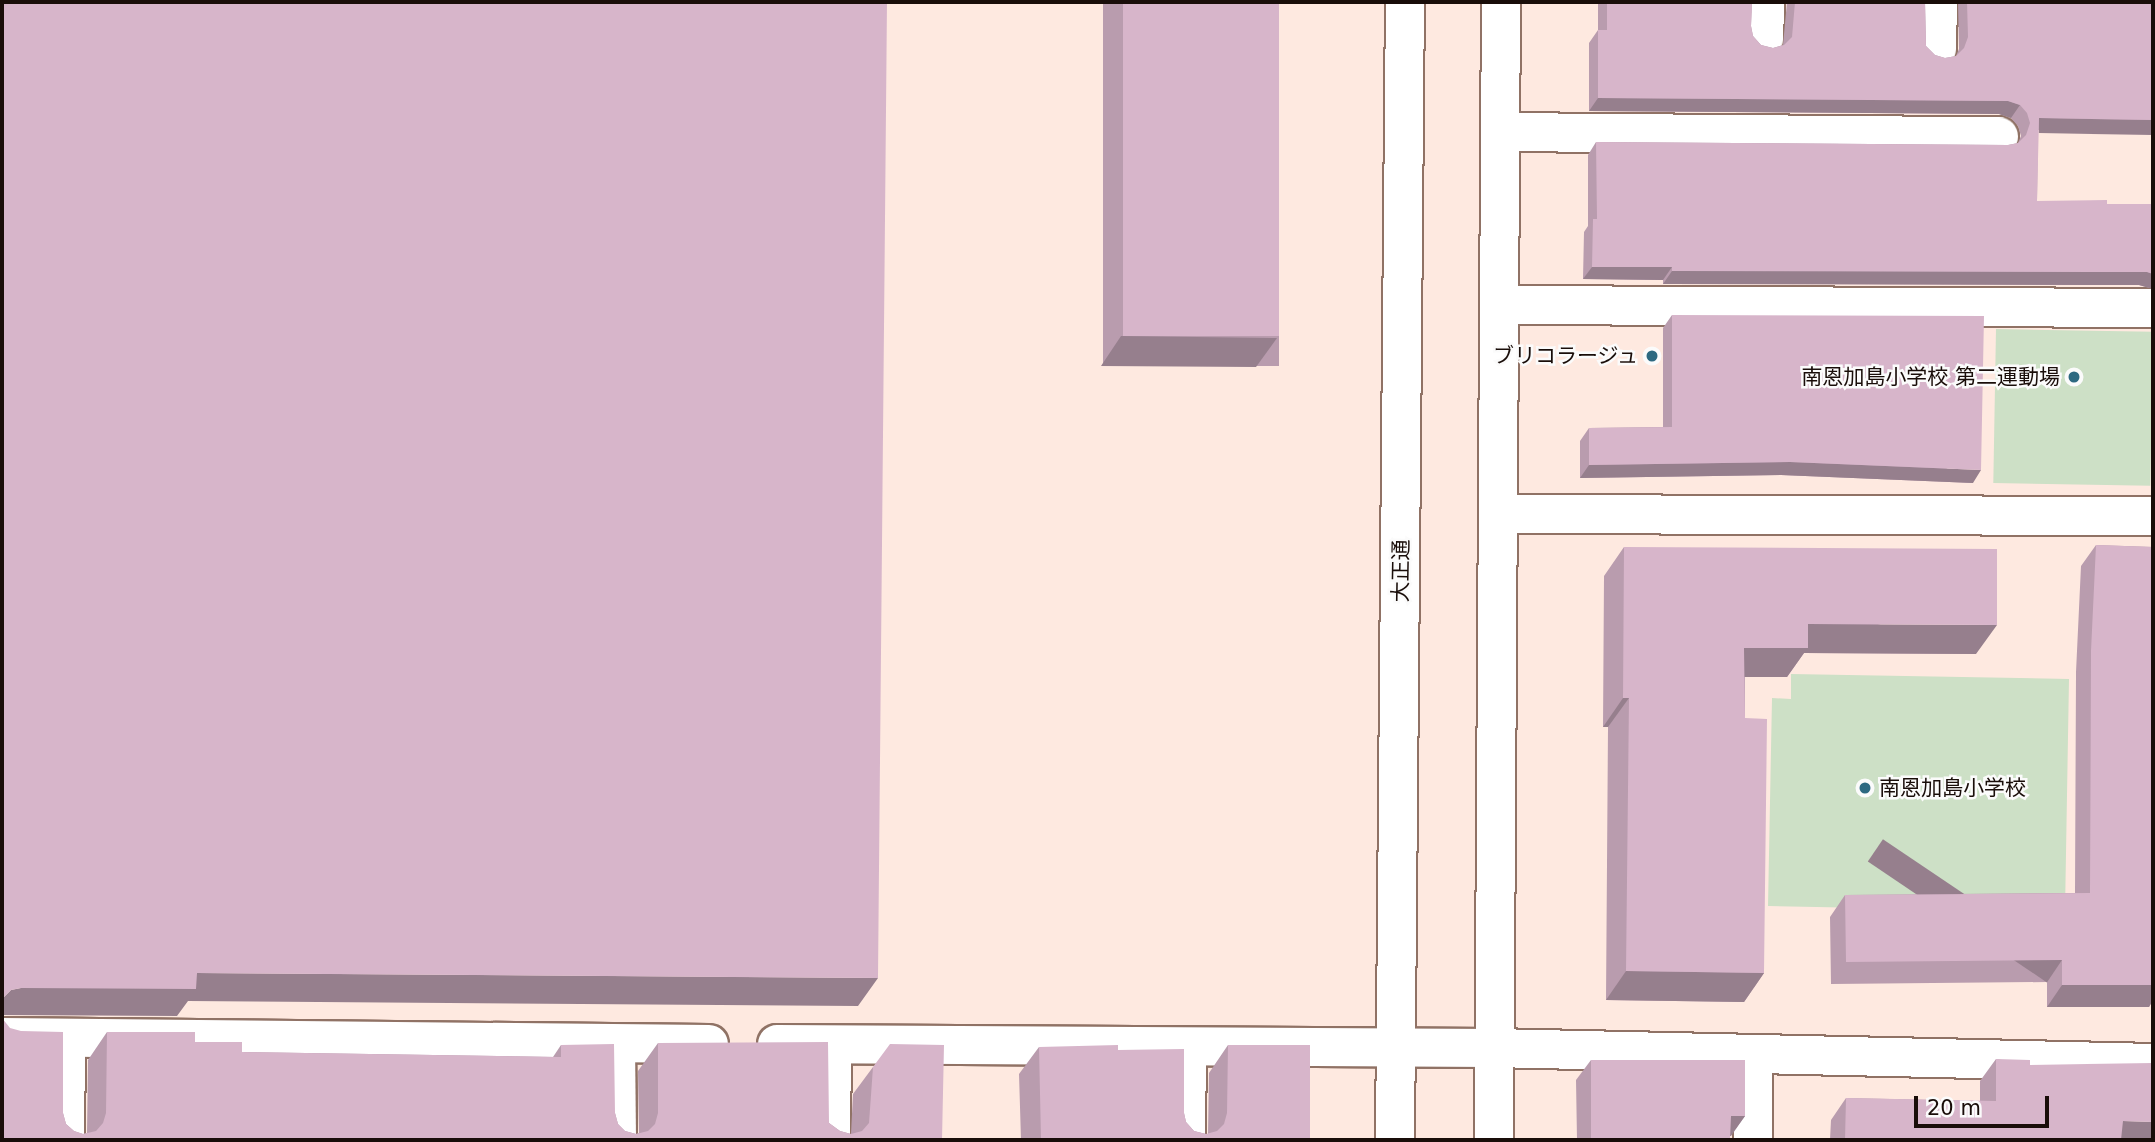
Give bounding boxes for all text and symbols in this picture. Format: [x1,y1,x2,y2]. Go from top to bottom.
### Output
place label: ブリコラージュ [1491,343,1638,369]
marker: ブリコラージュ [1644,348,1660,364]
place label: 南恩加島小学校 第二運動場 [1801,364,2060,390]
marker: 南恩加島小学校 第二運動場 [2066,369,2082,385]
street label: 大正通 [1388,539,1414,603]
place label: 南恩加島小学校 [1879,775,2026,801]
marker: 南恩加島小学校 [1857,780,1873,796]
scale bar [1917,1082,2052,1126]
text: 20 m [1927,1096,1981,1120]

